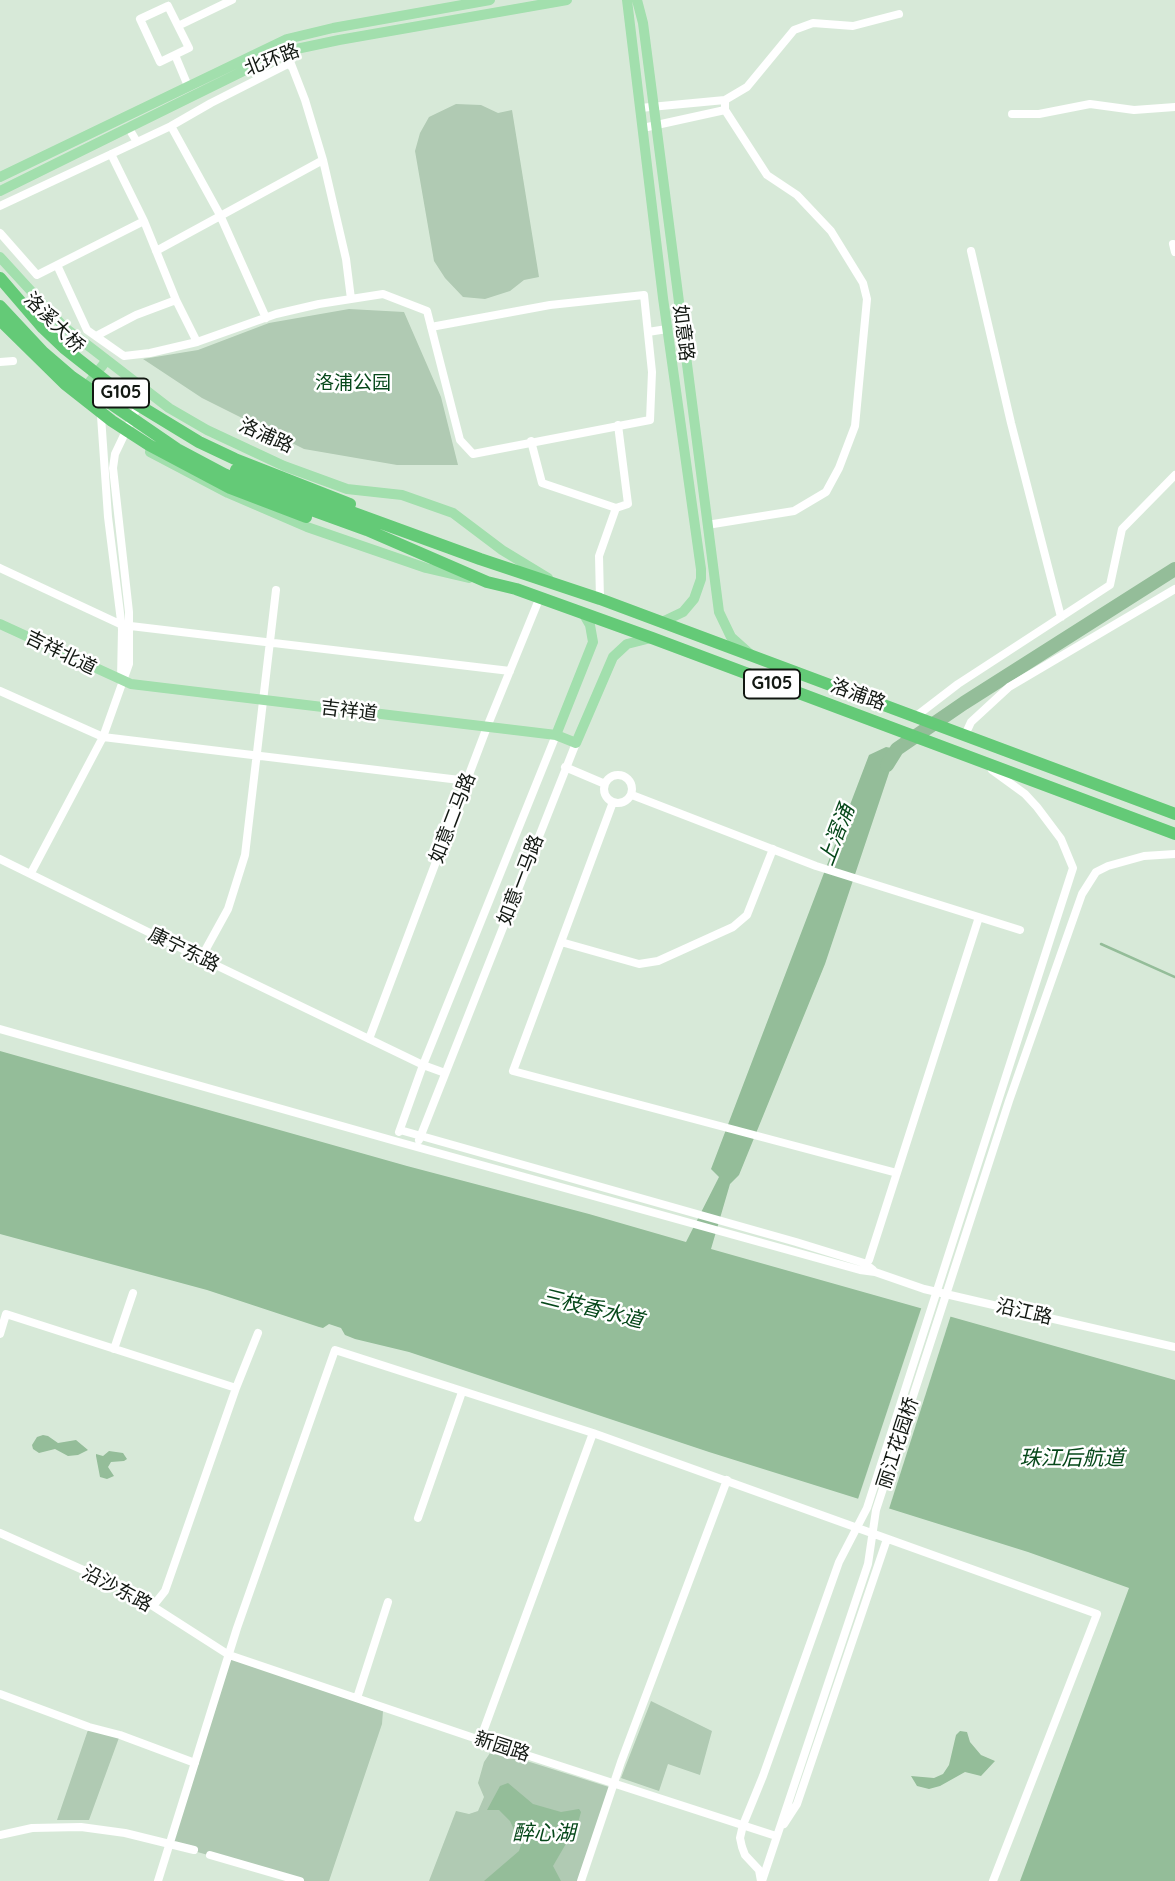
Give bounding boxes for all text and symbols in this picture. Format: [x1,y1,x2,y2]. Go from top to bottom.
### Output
street label: 北环路 [241,39,303,81]
street label: 洛溪大桥 [19,288,89,358]
street label: 如意路 [668,303,698,363]
park label: 洛浦公园 [315,372,391,394]
road number: G105 [93,379,149,408]
street label: 洛浦路 [235,414,297,458]
street label: 吉祥北道 [22,626,100,680]
road number: G105 [744,670,800,698]
street label: 洛浦路 [827,675,889,715]
street label: 吉祥道 [319,696,379,726]
street label: 如意二马路 [425,770,481,866]
water label: 上滘涌 [814,801,860,869]
street label: 如意一马路 [493,832,549,928]
street label: 康宁东路 [145,923,223,977]
water label: 三枝香水道 [538,1284,646,1334]
street label: 沿江路 [994,1294,1054,1330]
street label: 丽江花园桥 [872,1394,924,1492]
water label: 珠江后航道 [1020,1446,1124,1472]
street label: 沿沙东路 [78,1561,156,1617]
street label: 新园路 [471,1727,533,1767]
water label: 醉心湖 [513,1821,575,1847]

